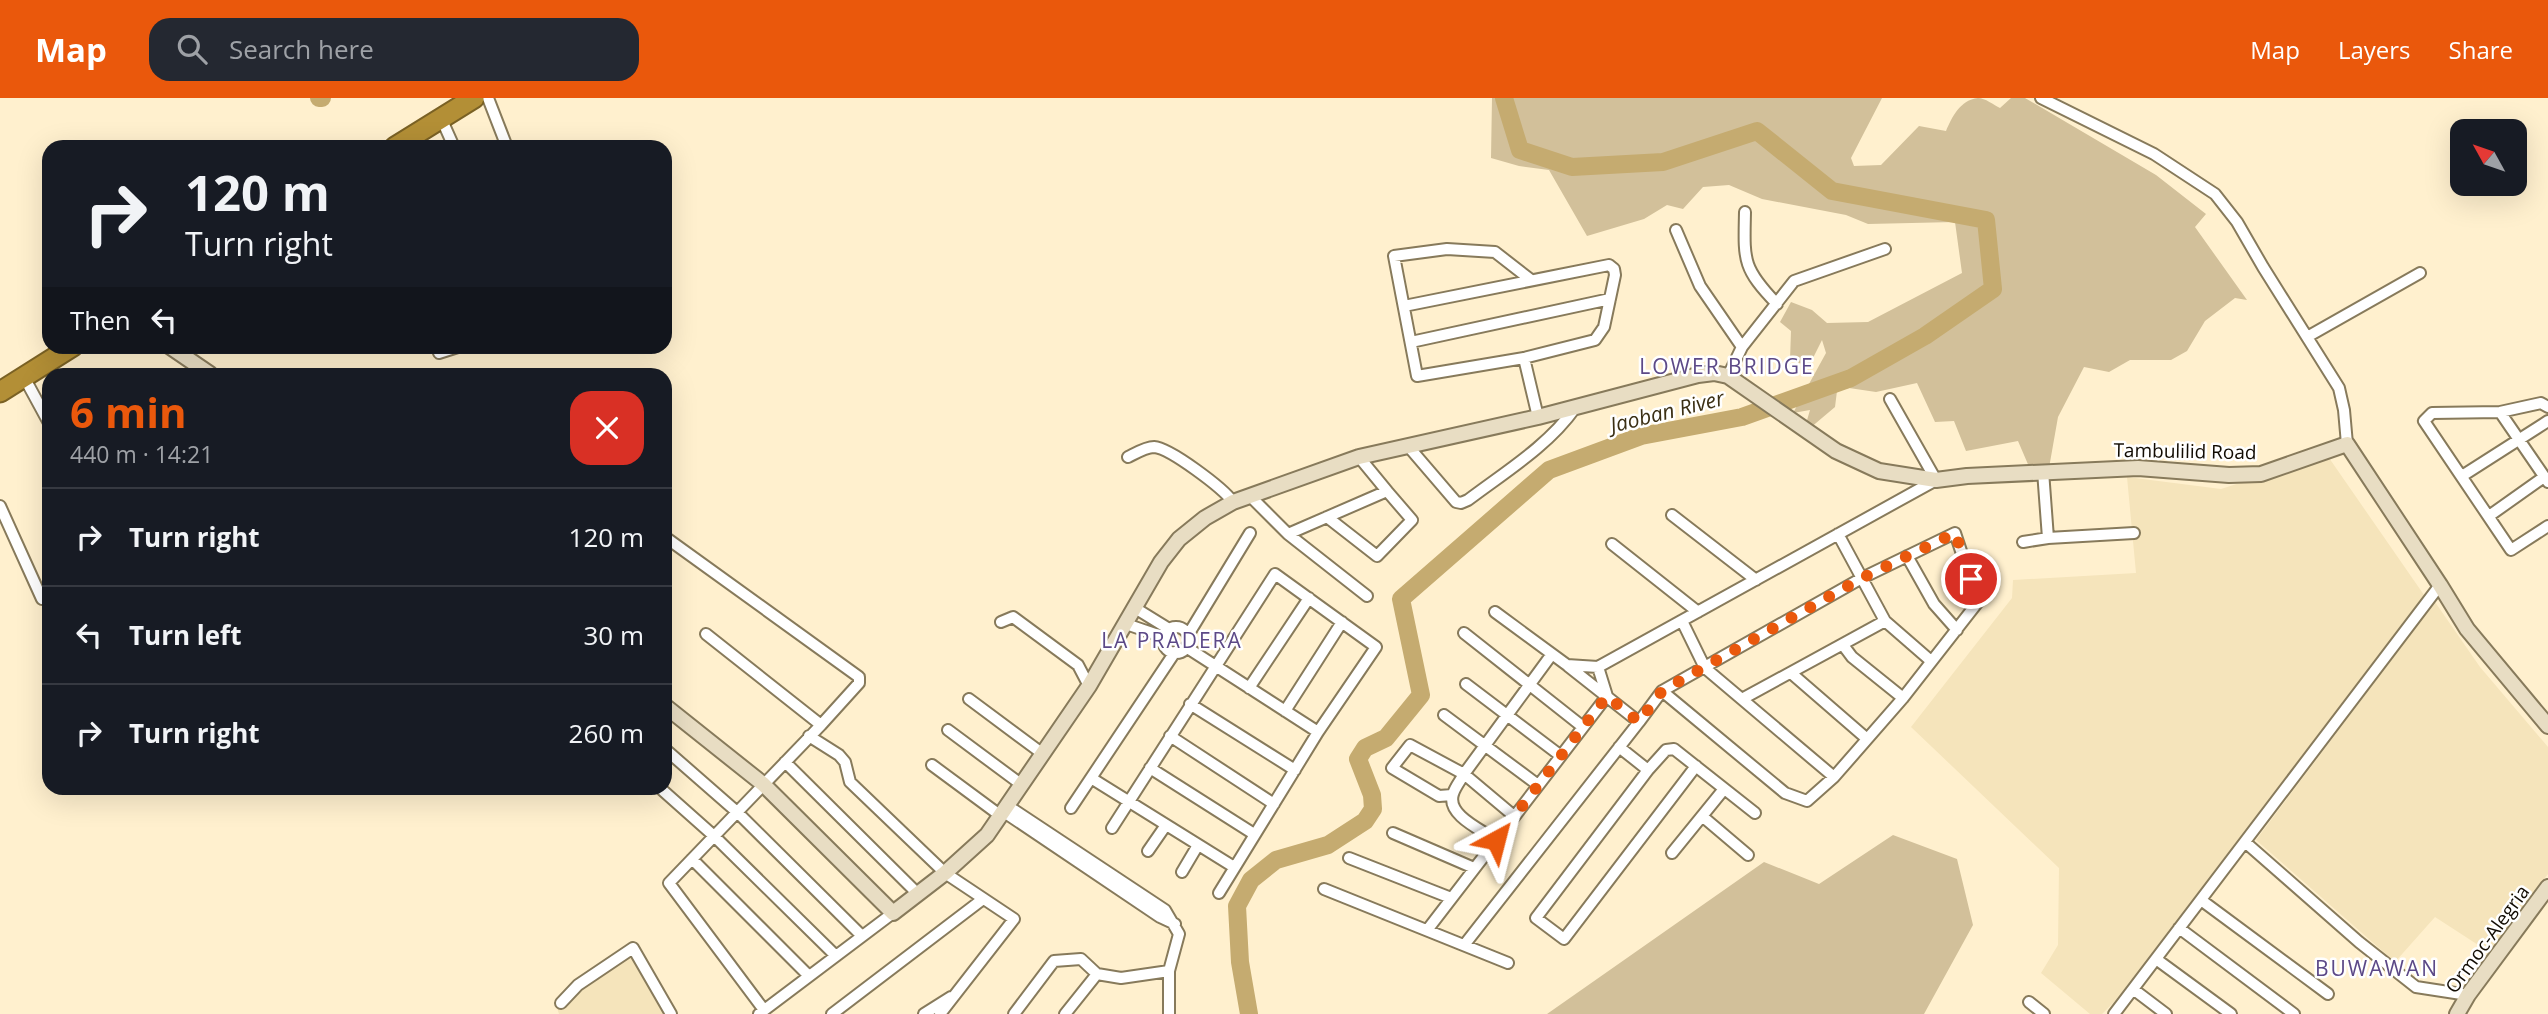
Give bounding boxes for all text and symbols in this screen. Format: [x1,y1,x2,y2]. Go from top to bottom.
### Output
search box [149,18,639,81]
text: Map [35,27,107,72]
icon: search [173,30,211,68]
text: Search here [229,31,374,67]
text: Map [2250,33,2300,66]
text: Layers [2338,33,2411,66]
text: Share [2449,33,2513,66]
north arrow [2450,119,2527,196]
map controls [2450,119,2527,196]
text: 120 m [185,159,330,225]
icon: right [70,168,161,259]
text: Turn right [185,222,333,265]
icon: left [145,301,183,339]
text: Then [70,302,131,338]
district label: LOWER BRIDGE [1639,352,1815,380]
text: 6 min [70,383,187,440]
water label: Jaoban River [1603,383,1728,440]
button: close [570,391,644,465]
street label: Tambulilid Road [2113,437,2257,465]
text: 440 m · 14:21 [70,438,213,470]
icon: right [70,518,108,556]
text: Turn right [129,519,260,555]
text: 120 m [569,519,644,555]
pin [1941,549,2001,609]
icon: arrive [1952,560,1990,598]
icon: left [70,616,108,654]
text: Turn left [129,617,241,653]
text: 30 m [583,617,644,653]
district label: LA PRADERA [1101,626,1243,654]
icon: right [70,714,108,752]
text: Turn right [129,715,260,751]
text: 260 m [569,715,644,751]
position arrow [1459,803,1533,877]
street label: Ormoc-Alegria [2439,880,2535,998]
district label: BUWAWAN [2315,954,2439,982]

